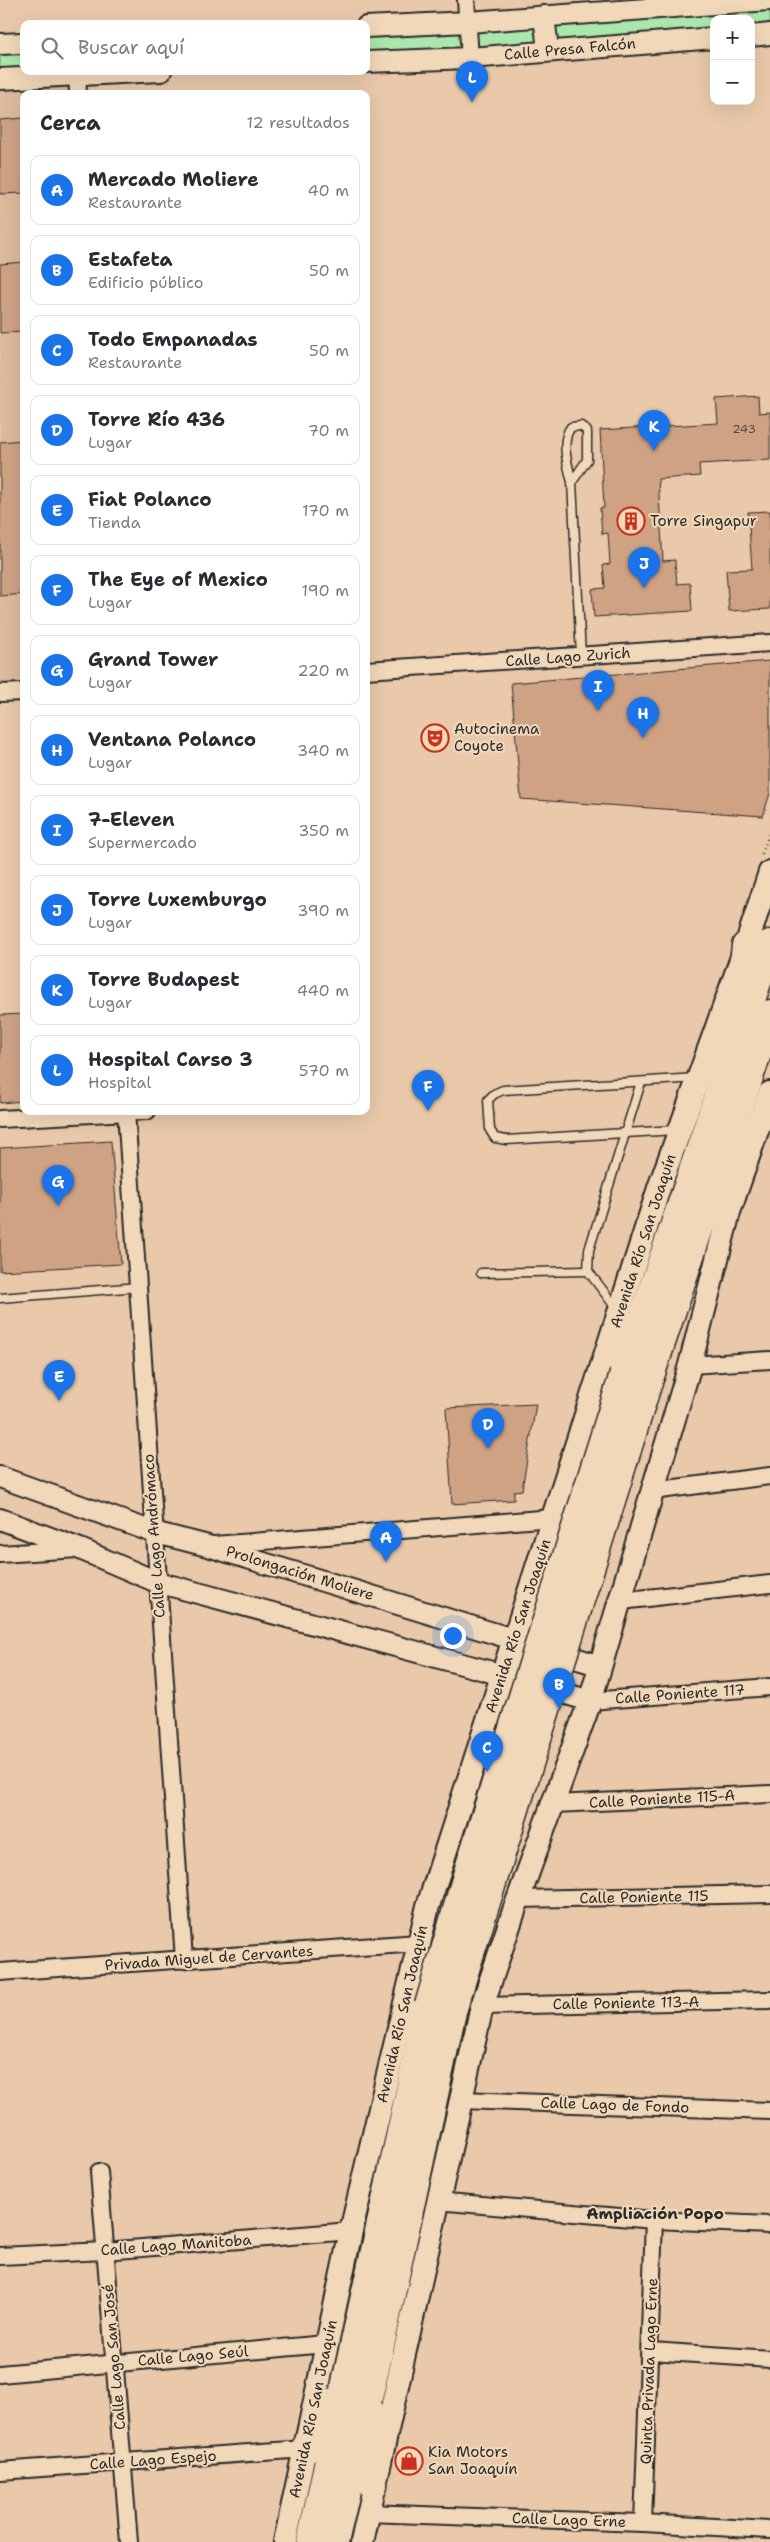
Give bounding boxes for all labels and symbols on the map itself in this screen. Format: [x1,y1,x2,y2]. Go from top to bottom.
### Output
street label: Calle Presa Falcón [503,33,637,65]
pin: L [456,61,488,102]
pin: K [638,410,670,451]
house number: 243 [732,421,756,437]
building icon: Torre Singapur [616,506,646,536]
place label: Torre Singapur [650,511,757,531]
pin: J [628,547,660,588]
street label: Calle Lago Zurich [505,643,631,671]
pin: I [582,670,614,711]
pin: H [627,697,659,738]
place label: Autocinema Coyote [454,719,540,756]
theatre icon: Autocinema Coyote [420,723,450,753]
pin: F [412,1070,444,1111]
street label: Avenida Río San Joaquín [605,1151,681,1331]
pin: G [42,1165,74,1206]
pin: E [43,1360,75,1401]
pin: D [472,1408,504,1449]
street label: Calle Lago Andrómaco [138,1453,170,1619]
pin: A [370,1521,402,1562]
street label: Avenida Río San Joaquín [480,1536,556,1716]
street label: Prolongación Moliere [224,1541,376,1605]
your location [440,1623,466,1649]
pin: B [543,1668,575,1709]
street label: Calle Poniente 117 [614,1679,746,1709]
pin: C [471,1731,503,1772]
street label: Calle Poniente 115-A [588,1785,736,1813]
street label: Calle Poniente 115 [579,1886,709,1908]
street label: Avenida Río San Joaquín [372,1923,432,2105]
street label: Privada Miguel de Cervantes [104,1941,314,1975]
street label: Calle Poniente 113-A [552,1992,700,2014]
street label: Calle Lago de Fondo [540,2092,690,2118]
district label: Ampliación Popo [586,2203,724,2224]
street label: Calle Lago Manitoba [100,2230,253,2260]
street label: Quinta Privada Lago Erne [636,2277,662,2465]
street label: Calle Lago San José [98,2283,130,2431]
street label: Avenida Río San Joaquín [284,2318,342,2500]
street label: Calle Lago Seúl [137,2341,250,2371]
place label: Kia Motors San Joaquín [428,2442,518,2479]
street label: Calle Lago Espejo [89,2446,217,2474]
shop icon: Kia Motors San Joaquín [394,2446,424,2476]
street label: Calle Lago Erne [512,2508,626,2532]

